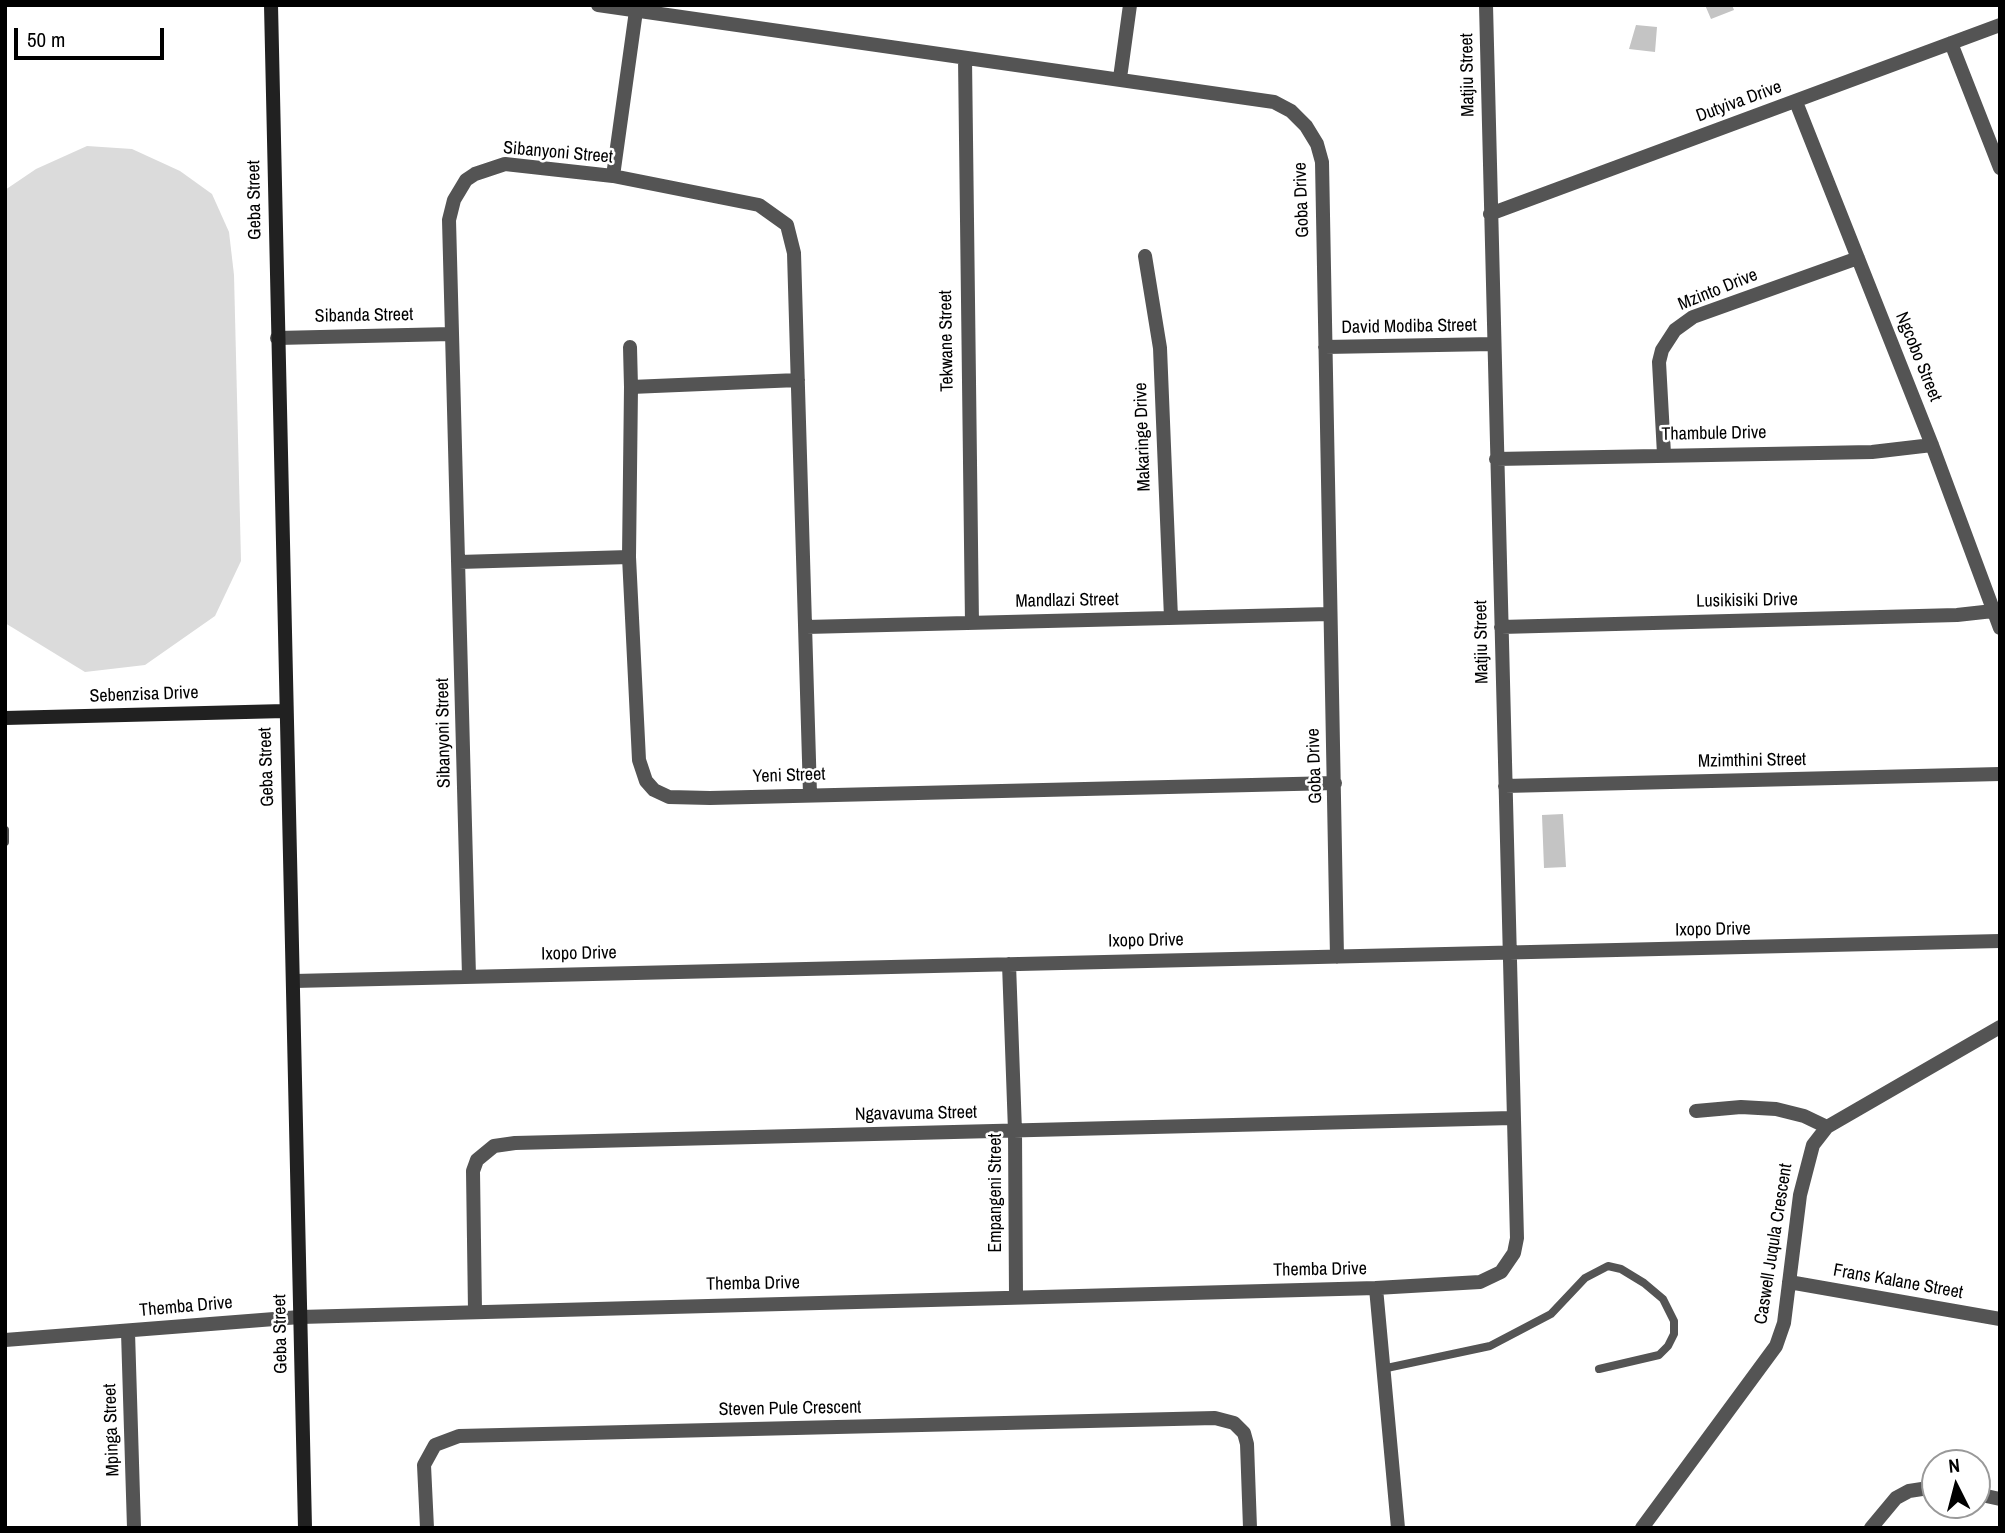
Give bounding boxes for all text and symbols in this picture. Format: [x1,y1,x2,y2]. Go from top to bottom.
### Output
scale bar [18,14,168,58]
text: 50 m [27,25,65,54]
street label: Matjiu Street [1456,33,1480,117]
street label: Dutyiva Drive [1693,77,1785,127]
street label: Sibanyoni Street [502,137,614,169]
street label: Geba Street [244,160,266,240]
street label: Goba Drive [1290,162,1314,238]
street label: Mzinto Drive [1675,264,1761,316]
street label: Tekwane Street [935,290,959,392]
street label: Sibanda Street [315,304,413,328]
street label: Ngcobo Street [1890,309,1946,405]
street label: David Modiba Street [1341,315,1477,339]
street label: Makaringe Drive [1130,382,1156,492]
street label: Thambule Drive [1661,422,1767,446]
street label: Mandlazi Street [1015,589,1119,613]
street label: Lusikisiki Drive [1696,589,1798,613]
street label: Matjiu Street [1470,600,1494,684]
street label: Sibanyoni Street [432,678,456,788]
street label: Sebenzisa Drive [89,682,199,708]
street label: Geba Street [255,727,279,807]
street label: Goba Drive [1303,728,1327,804]
street label: Mzimthini Street [1698,749,1806,773]
street label: Yeni Street [752,764,826,788]
street label: Ixopo Drive [1675,919,1751,941]
street label: Ixopo Drive [1108,930,1184,952]
street label: Ixopo Drive [541,943,617,965]
street label: Ngavavuma Street [855,1102,977,1126]
street label: Empangeni Street [985,1134,1007,1252]
street label: Caswell Juqula Crescent [1751,1162,1797,1326]
street label: Themba Drive [1273,1258,1367,1282]
street label: Frans Kalane Street [1831,1260,1965,1304]
street label: Themba Drive [706,1272,800,1296]
street label: Themba Drive [138,1292,234,1322]
street label: Geba Street [270,1294,292,1374]
street label: Mpinga Street [100,1383,124,1477]
street label: Steven Pule Crescent [718,1397,862,1421]
north arrow [1921,1449,1991,1519]
text: N [1947,1452,1961,1479]

